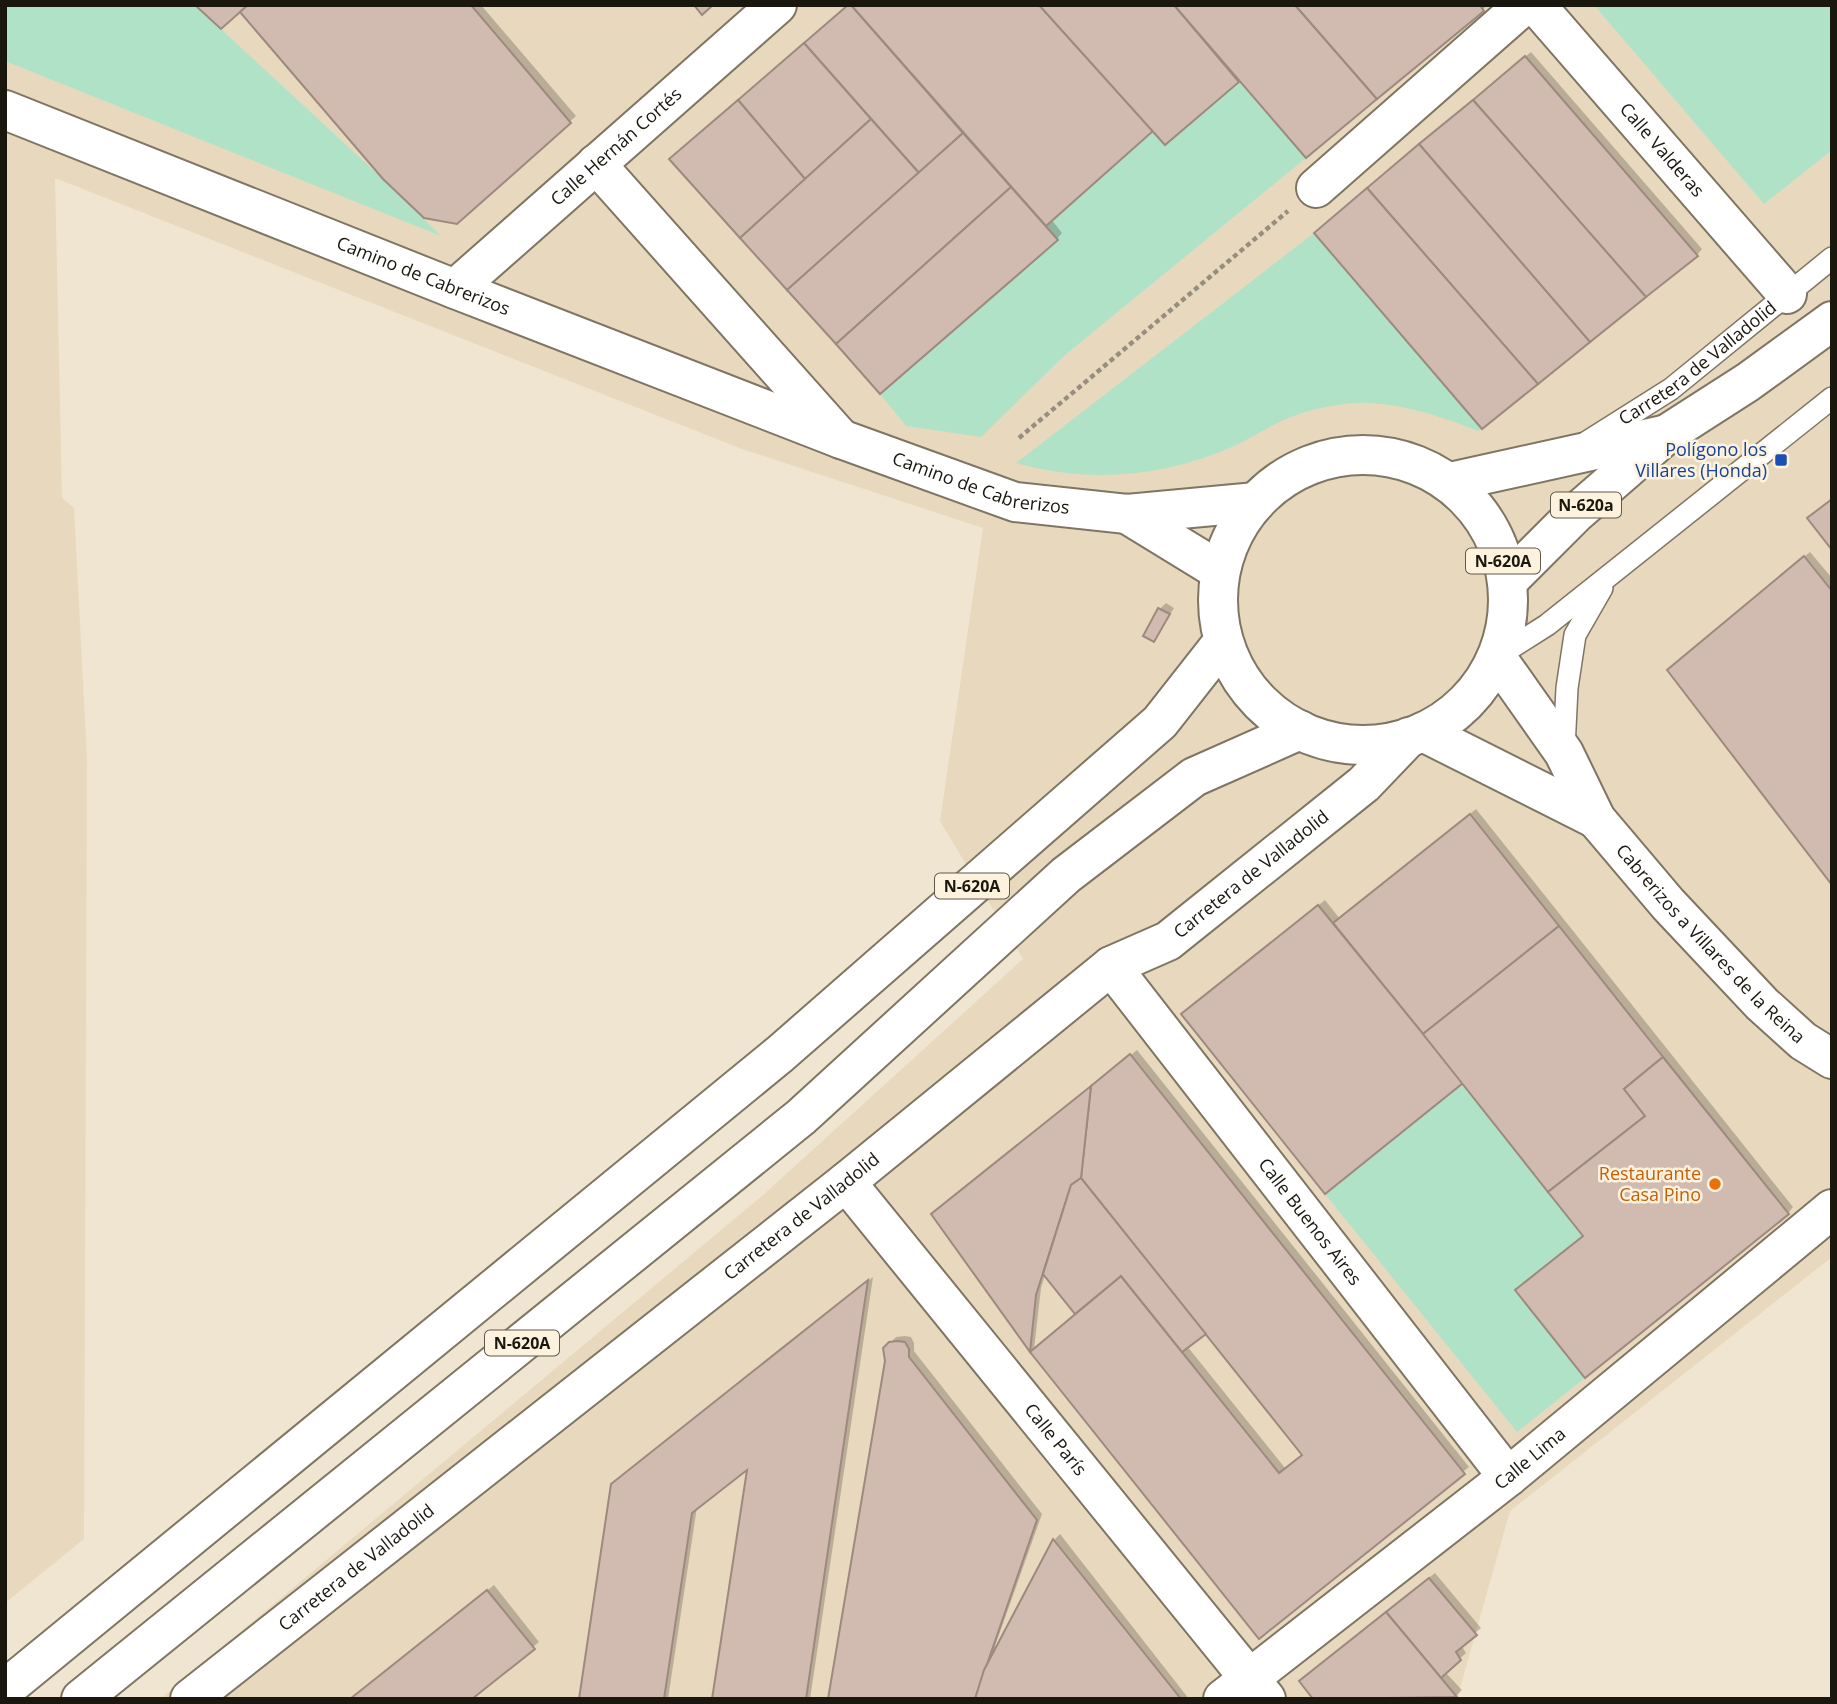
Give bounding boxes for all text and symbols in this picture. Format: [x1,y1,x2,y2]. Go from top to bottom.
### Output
street label: Calle Hernán Cortés [545,82,686,210]
street label: Calle Valderas [1615,97,1710,202]
street label: Camino de Cabrerizos [333,230,514,320]
street label: Carretera de Valladolid [1614,295,1781,430]
place label: Polígono los Villares (Honda) [1635,437,1767,482]
street label: Camino de Cabrerizos [889,446,1071,519]
marker: Polígono los Villares (Honda) [1773,452,1789,468]
road number: N-620a [1551,492,1621,518]
road number: N-620A [1466,548,1540,574]
street label: Carretera de Valladolid [1168,804,1333,943]
street label: Cabrerizos a Villares de la Reina [1611,838,1811,1048]
road number: N-620A [935,874,1009,898]
street label: Carretera de Valladolid [718,1147,884,1285]
street label: Calle Buenos Aires [1253,1153,1368,1290]
place label: Restaurante Casa Pino [1599,1161,1701,1206]
marker: Restaurante Casa Pino [1707,1176,1723,1192]
road number: N-620A [485,1330,559,1356]
street label: Calle París [1020,1398,1093,1480]
street label: Calle Lima [1489,1421,1570,1494]
street label: Carretera de Valladolid [273,1498,439,1636]

